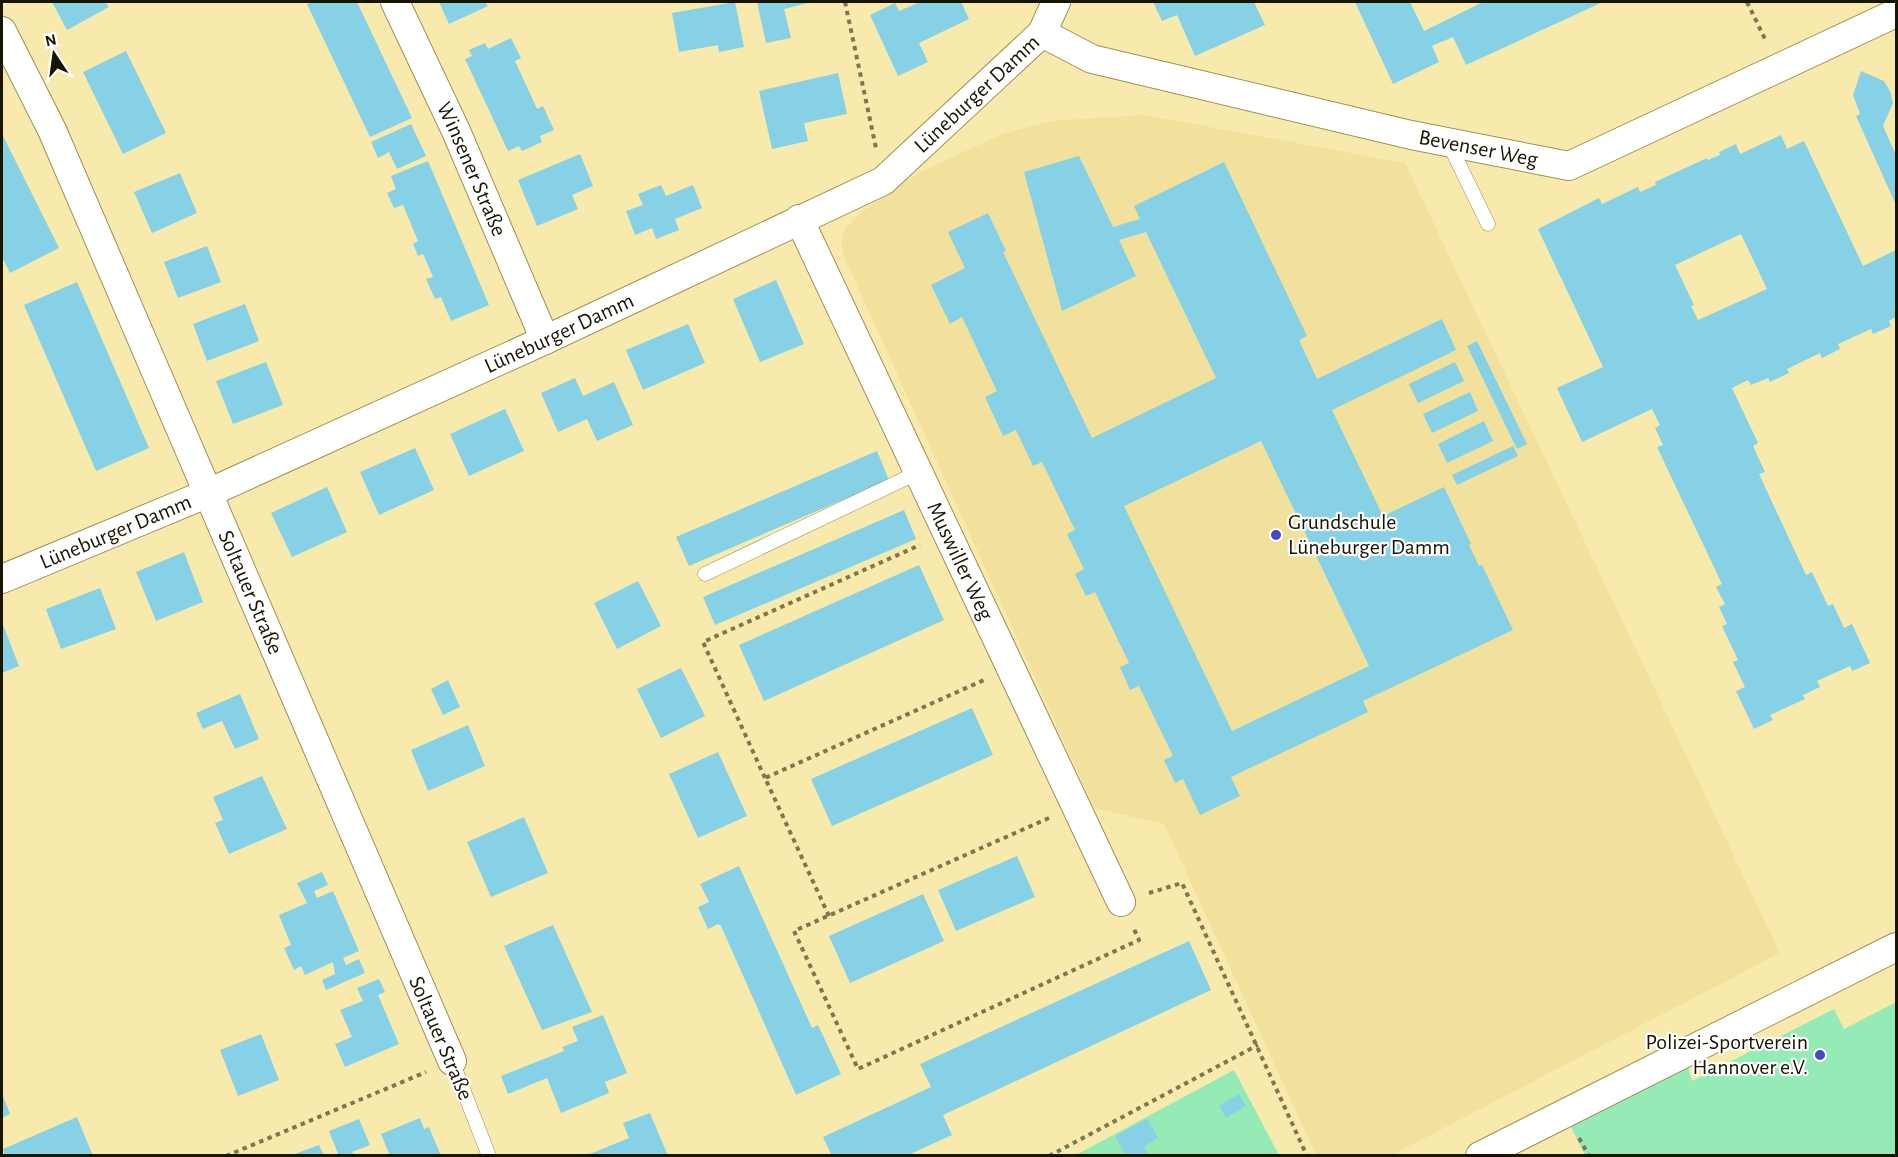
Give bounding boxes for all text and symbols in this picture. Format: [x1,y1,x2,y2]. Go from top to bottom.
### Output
north arrow [24,24,84,84]
street label: Lüneburger Damm [910,30,1044,157]
text: N [44,31,58,49]
street label: Winsener Straße [433,99,510,239]
street label: Bevenser Weg [1417,126,1540,171]
street label: Lüneburger Damm [481,289,637,377]
street label: Lüneburger Damm [37,490,194,573]
street label: Muswiller Weg [923,499,997,624]
place label: Grundschule Lüneburger Damm [1288,511,1450,558]
street label: Soltauer Straße [214,527,287,657]
marker: Grundschule Lüneburger Damm [1269,528,1283,542]
street label: Soltauer Straße [405,973,477,1103]
place label: Polizei-Sportverein Hannover e.V. [1646,1031,1808,1078]
marker: Polizei-Sportverein Hannover e.V. [1813,1048,1827,1062]

